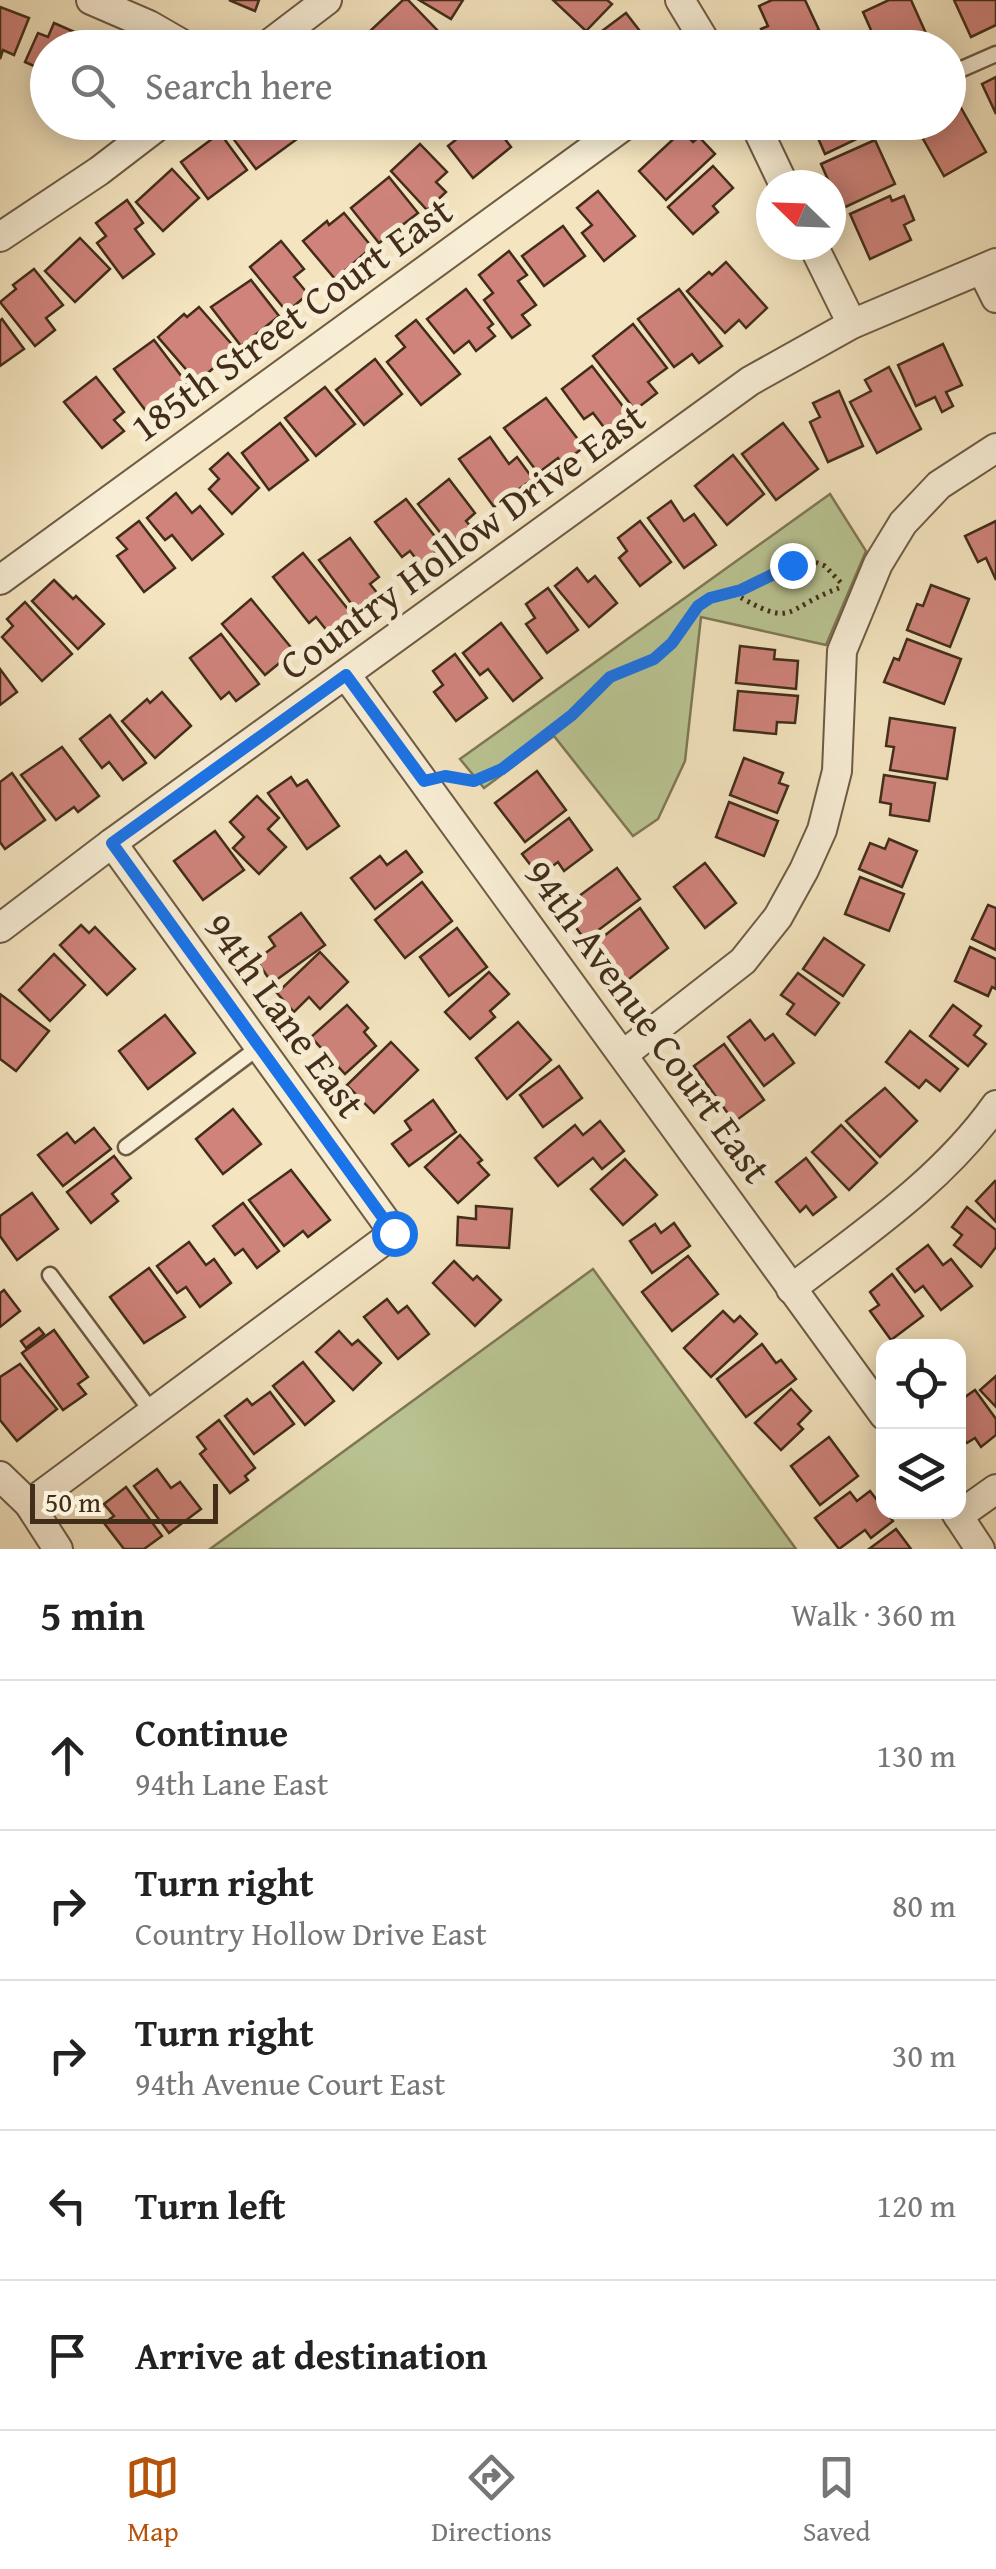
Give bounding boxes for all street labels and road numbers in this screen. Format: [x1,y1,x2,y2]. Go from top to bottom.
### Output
street label: 185th Street Court East [117,181,464,456]
street label: Country Hollow Drive East [266,387,657,694]
street label: 94th Avenue Court East [511,846,786,1195]
street label: 94th Lane East [191,900,380,1130]

